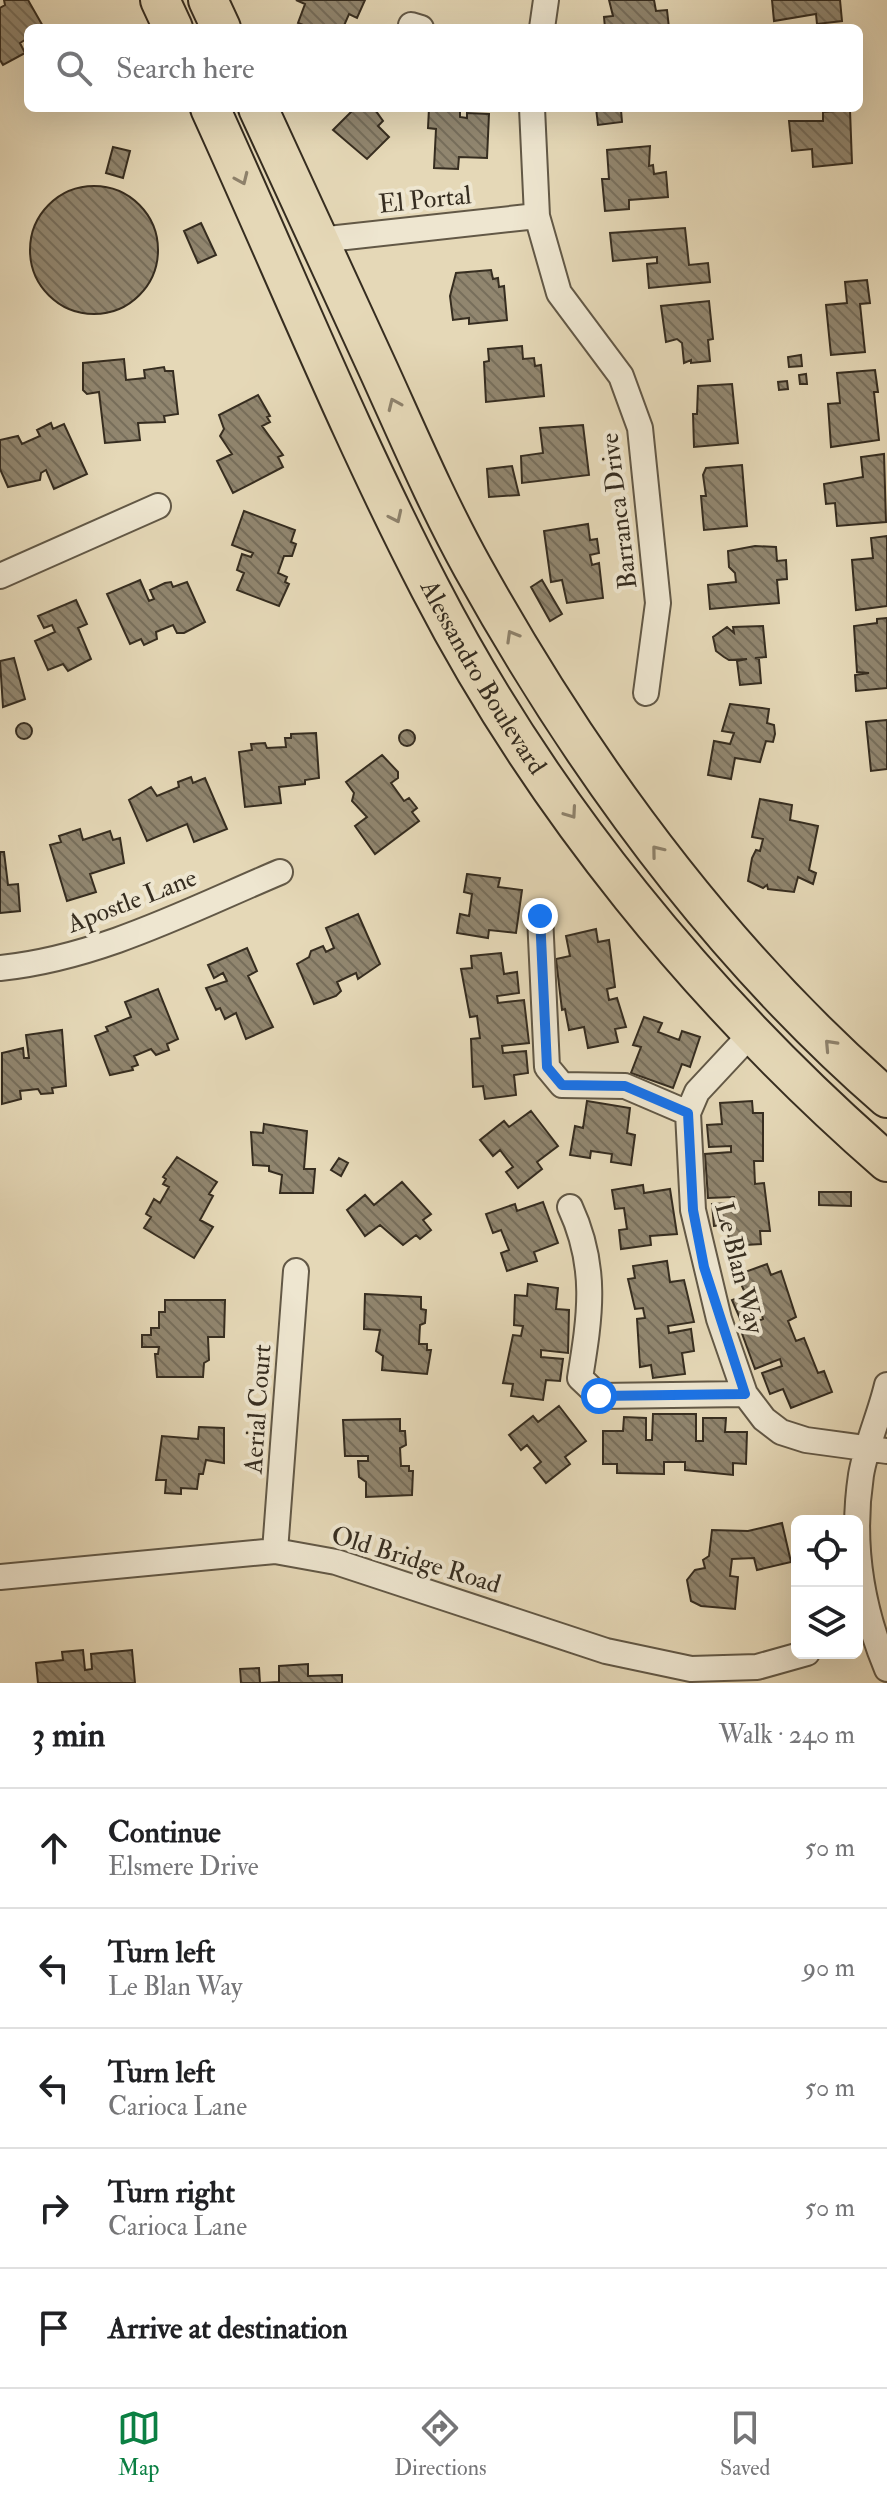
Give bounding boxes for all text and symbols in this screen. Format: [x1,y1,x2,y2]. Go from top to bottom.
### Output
search box [24,24,863,112]
icon: search [52,46,96,90]
text: Search here [116,50,255,87]
one-way arrow [232,171,248,185]
street label: El Portal [377,179,473,221]
one-way arrow [388,398,404,412]
street label: Barranca Drive [594,431,644,591]
one-way arrow [386,509,402,524]
street label: Alessandro Boulevard [412,574,553,781]
one-way arrow [506,630,522,644]
one-way arrow [561,804,576,819]
one-way arrow [652,846,667,860]
street label: Apostle Lane [62,862,202,942]
route end [522,898,558,934]
one-way arrow [824,1040,839,1054]
street label: Le Blan Way [707,1199,771,1338]
street label: Aerial Court [237,1343,278,1476]
route start [581,1378,617,1414]
map controls [791,1515,863,1659]
button: locate [791,1515,863,1587]
street label: Old Bridge Road [327,1519,505,1601]
button: layers [791,1587,863,1659]
text: 3 min [32,1714,105,1757]
text: Walk · 240 m [719,1719,855,1751]
text: Continue [108,1814,221,1851]
icon: ahead [32,1826,76,1870]
text: 50 m [805,1832,855,1864]
text: Elsmere Drive [108,1851,259,1883]
text: Turn left [108,1934,215,1971]
icon: left [32,1946,76,1990]
text: 90 m [803,1952,855,1984]
text: Le Blan Way [108,1971,242,2003]
text: Turn left [108,2054,215,2091]
icon: left [32,2066,76,2110]
text: 50 m [805,2072,855,2104]
text: Carioca Lane [108,2091,247,2123]
text: Turn right [108,2174,235,2211]
icon: right [32,2186,76,2230]
text: 50 m [805,2192,855,2224]
text: Carioca Lane [108,2211,247,2243]
icon: arrive [32,2306,76,2350]
text: Arrive at destination [108,2310,348,2347]
tab: Map [117,2406,161,2482]
tab: Directions [394,2406,487,2482]
tab: Saved [720,2406,770,2482]

